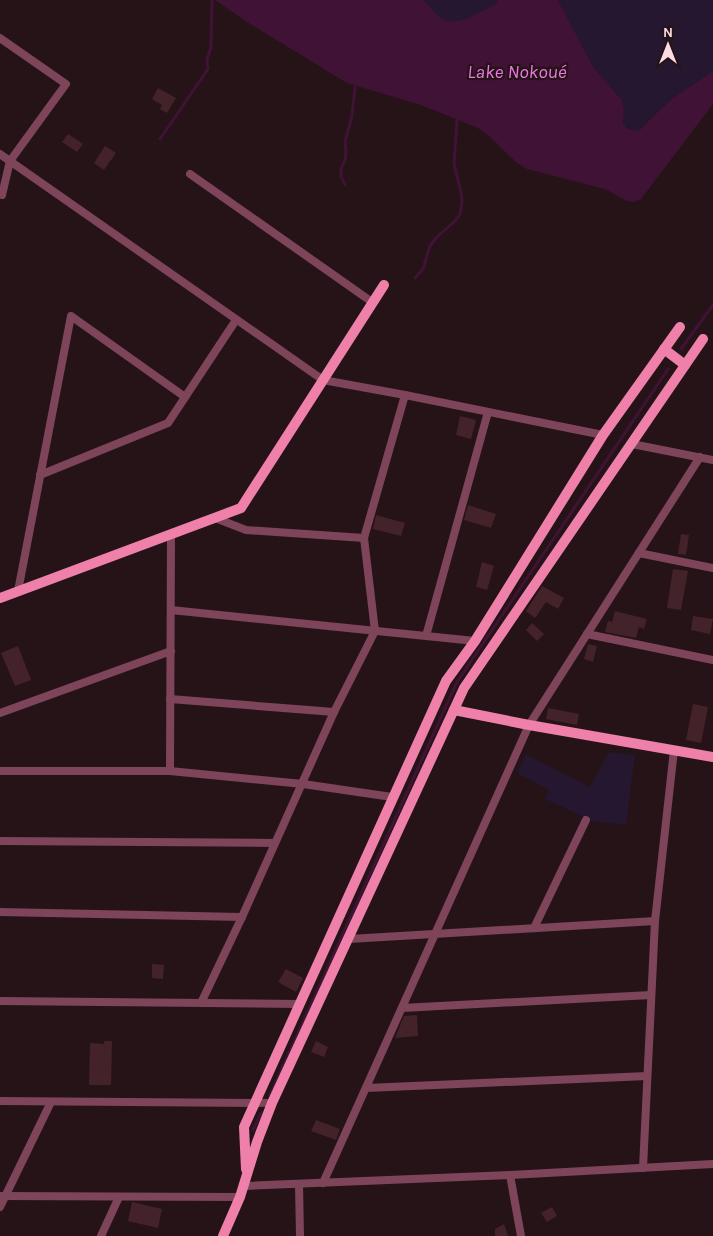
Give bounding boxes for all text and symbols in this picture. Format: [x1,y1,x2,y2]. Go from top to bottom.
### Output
north arrow [643,20,693,70]
text: N [663,24,673,41]
water label: Lake Nokoué [467,61,567,83]

